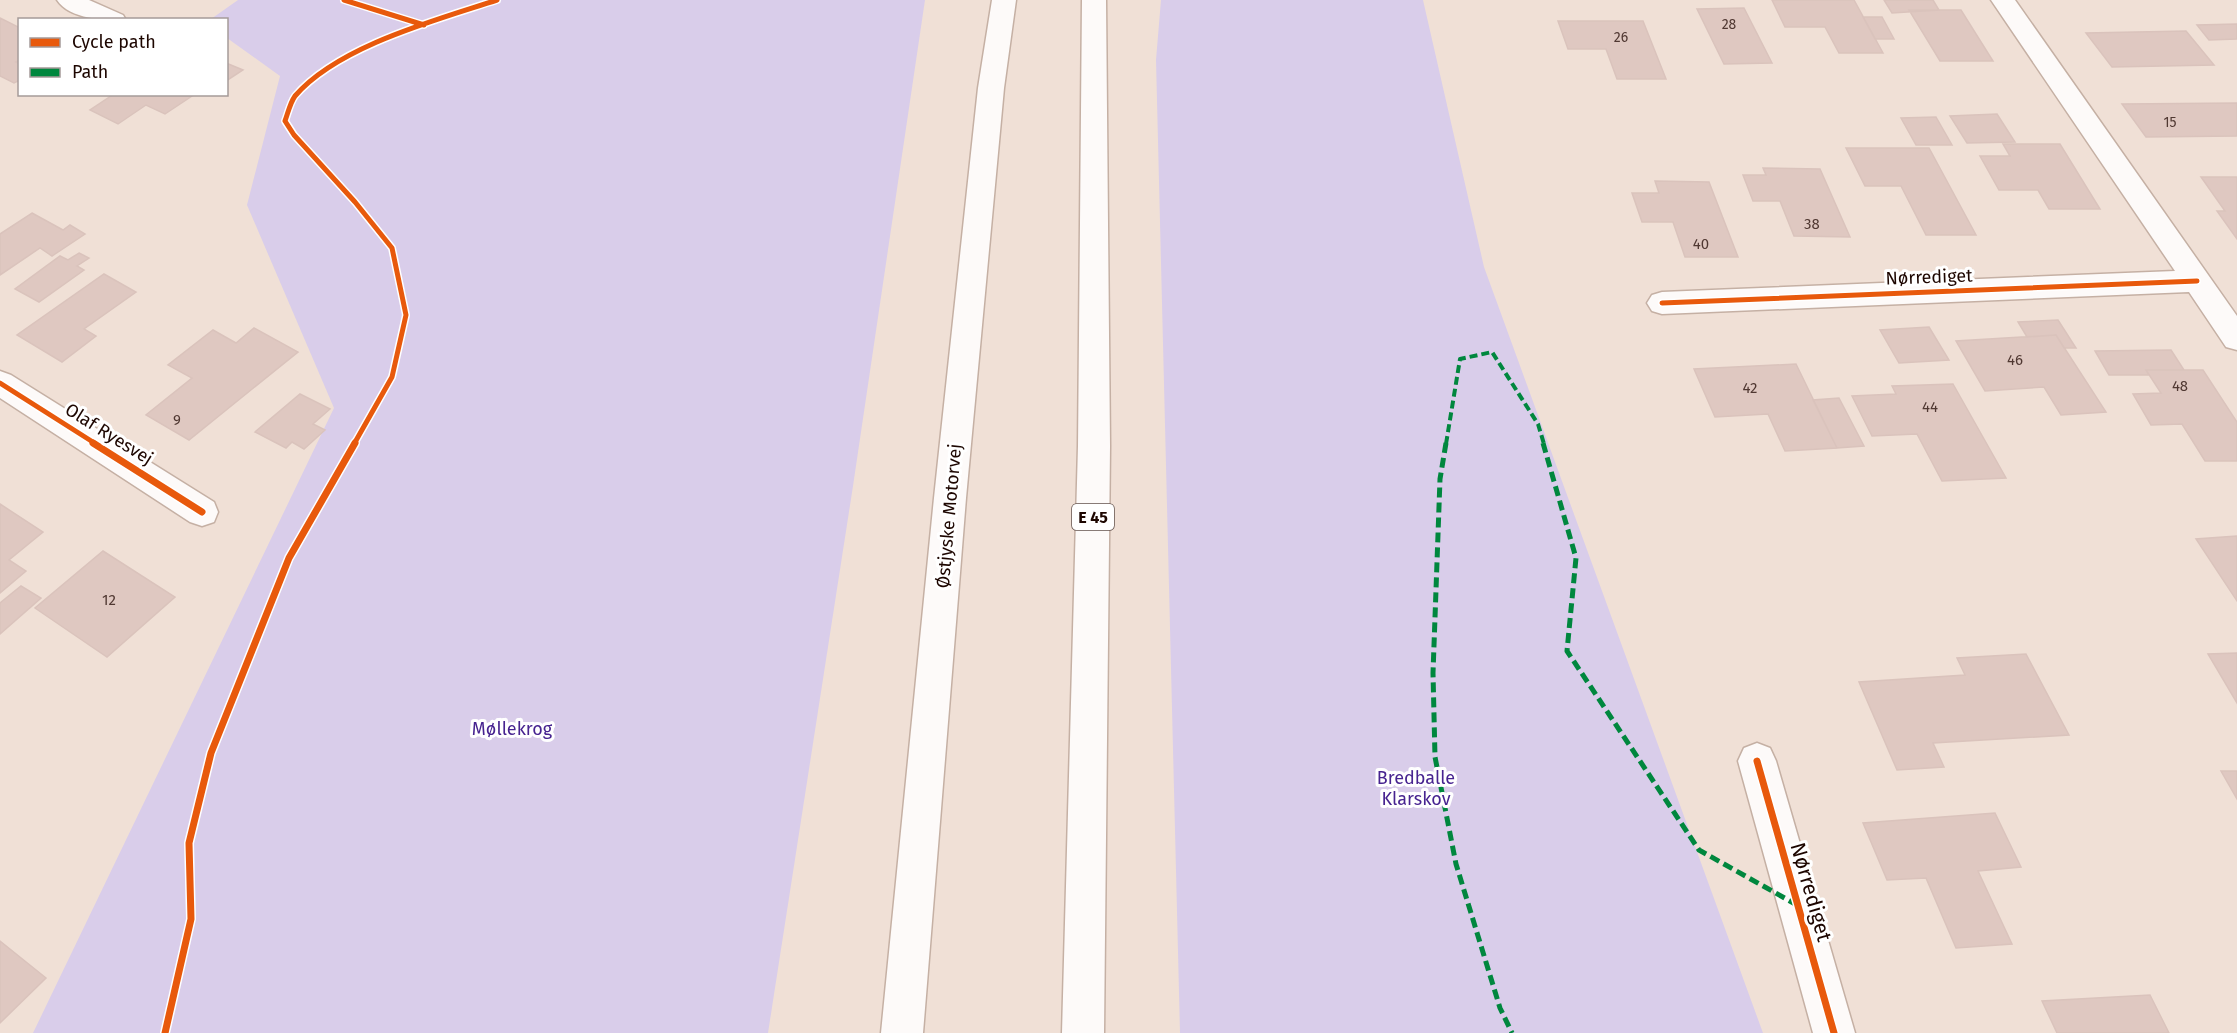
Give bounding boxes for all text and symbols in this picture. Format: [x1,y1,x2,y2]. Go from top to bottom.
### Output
house number: 28 [1722,16,1737,33]
legend [18,18,228,96]
house number: 26 [1614,29,1628,46]
text: Cycle path [72,31,156,53]
text: Path [72,61,108,83]
house number: 15 [2163,114,2177,131]
house number: 38 [1804,215,1820,233]
house number: 40 [1693,235,1709,253]
street label: Nørrediget [1885,264,1973,290]
house number: 46 [2007,351,2023,369]
house number: 48 [2172,377,2188,395]
house number: 42 [1742,379,1758,397]
street label: Olaf Ryesvej [61,398,157,470]
house number: 44 [1922,398,1938,416]
house number: 9 [173,411,181,429]
street label: Østjyske Motorvej [932,443,966,589]
road number: E 45 [1072,504,1114,530]
house number: 12 [102,591,116,609]
park label: Møllekrog [472,718,553,740]
park label: Bredballe Klarskov [1377,767,1455,810]
street label: Nørrediget [1784,840,1838,945]

